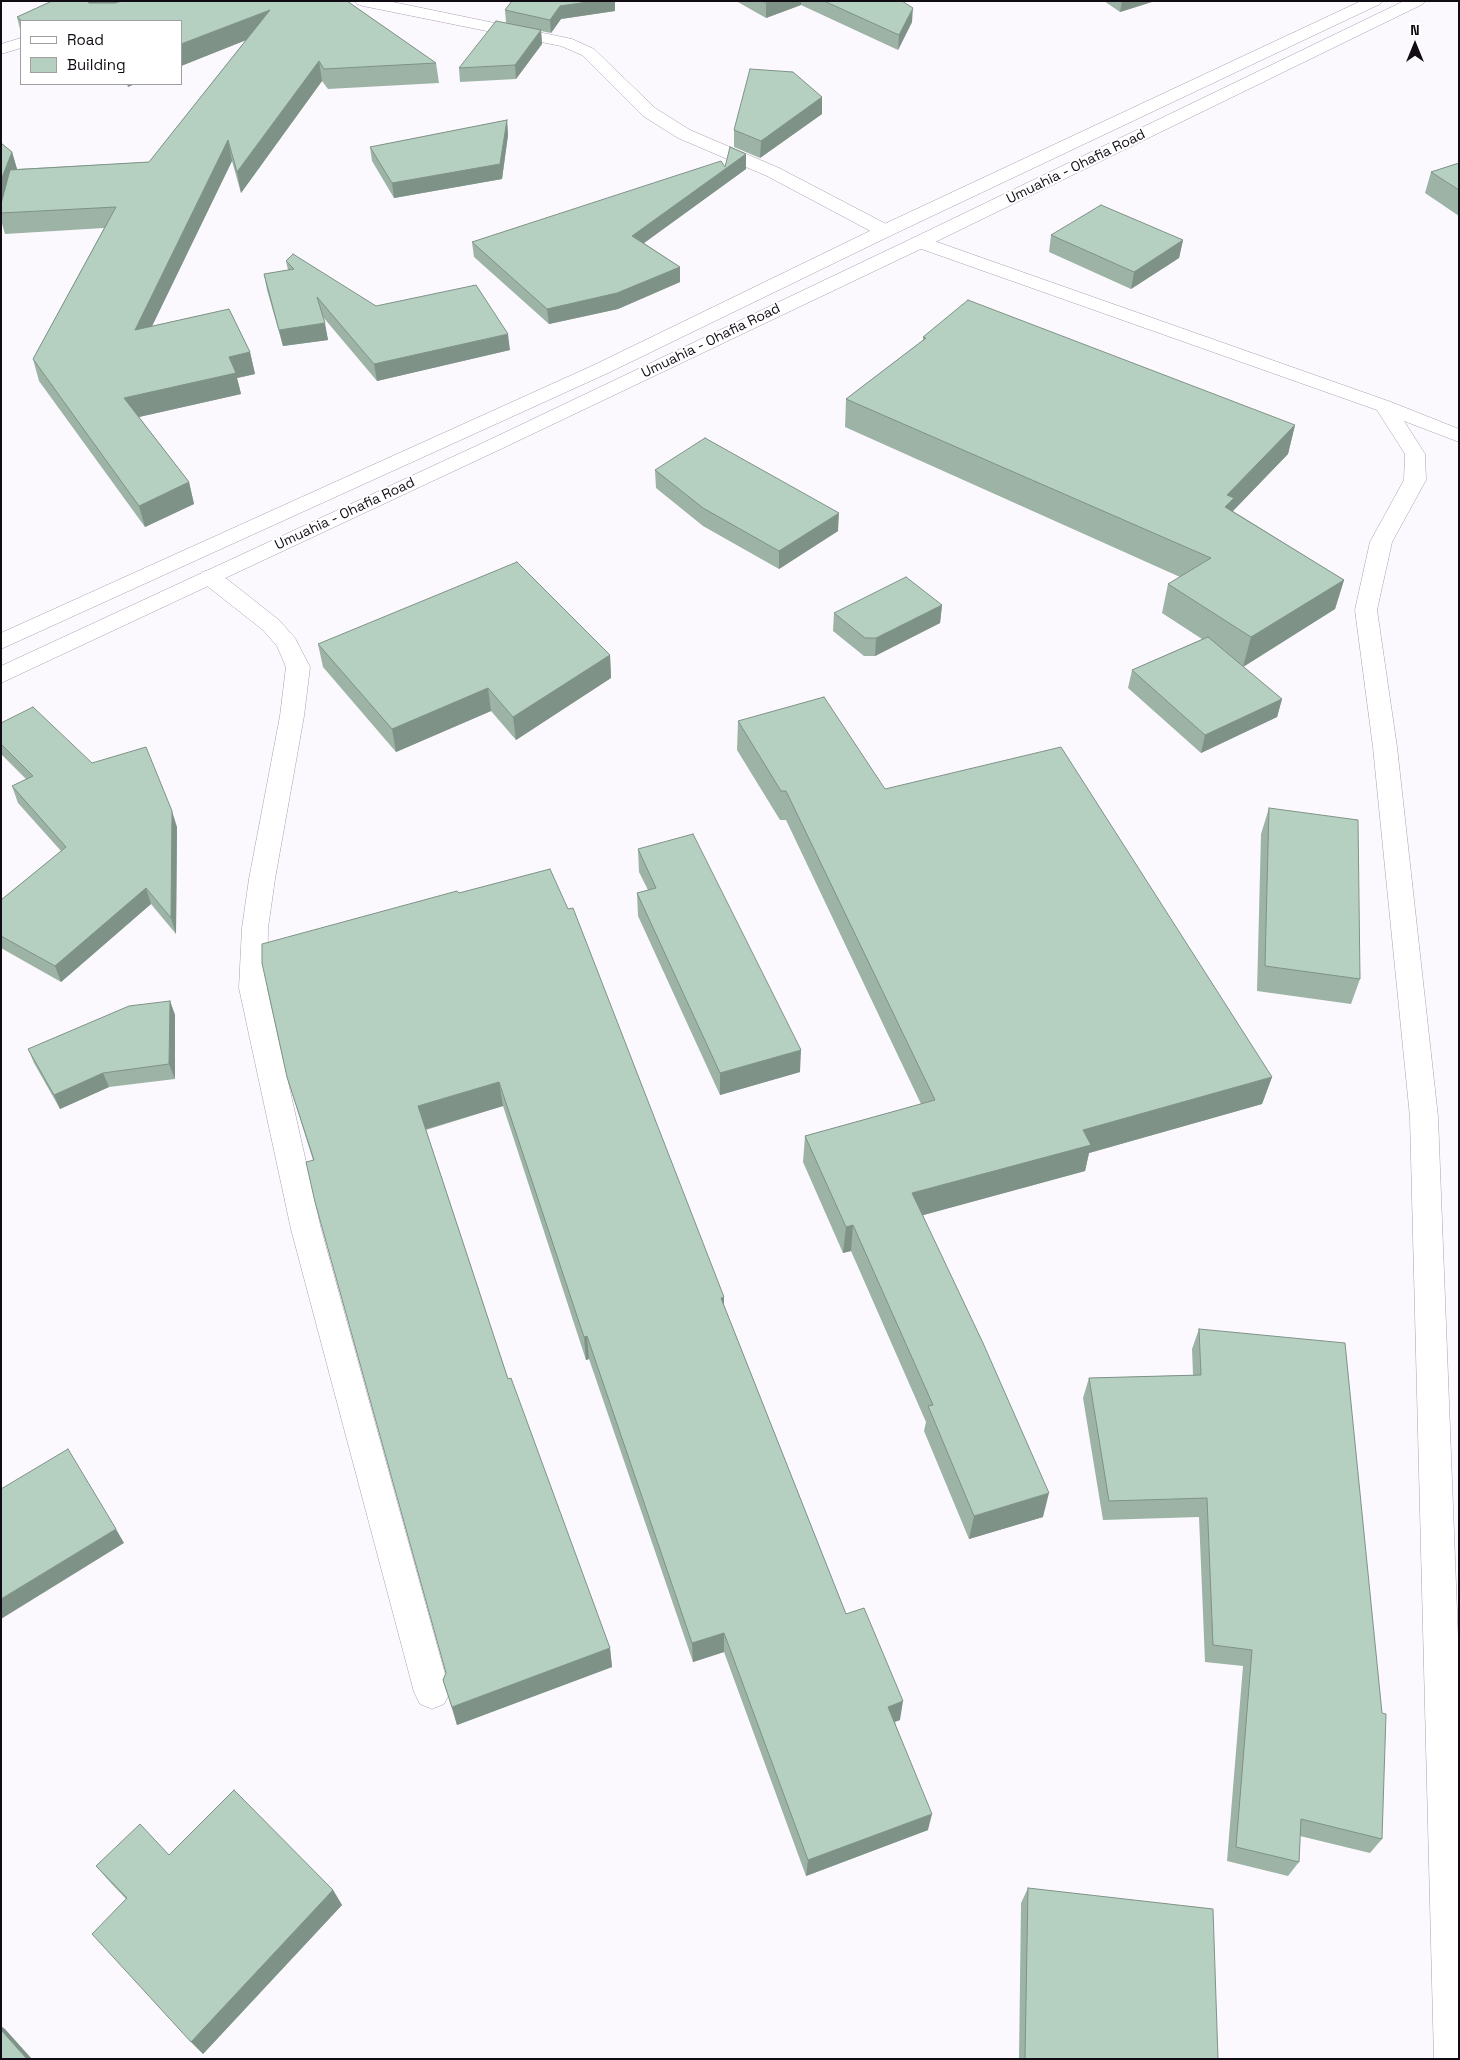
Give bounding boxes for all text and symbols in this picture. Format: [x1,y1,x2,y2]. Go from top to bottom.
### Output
legend [20,20,182,85]
north arrow [1390,20,1440,70]
text: N [1410,21,1420,39]
text: Road [67,30,104,49]
text: Building [67,55,126,74]
street label: Umuahia - Ohafia Road [1004,126,1148,208]
street label: Umuahia - Ohafia Road [639,300,783,382]
street label: Umuahia - Ohafia Road [272,474,418,554]

